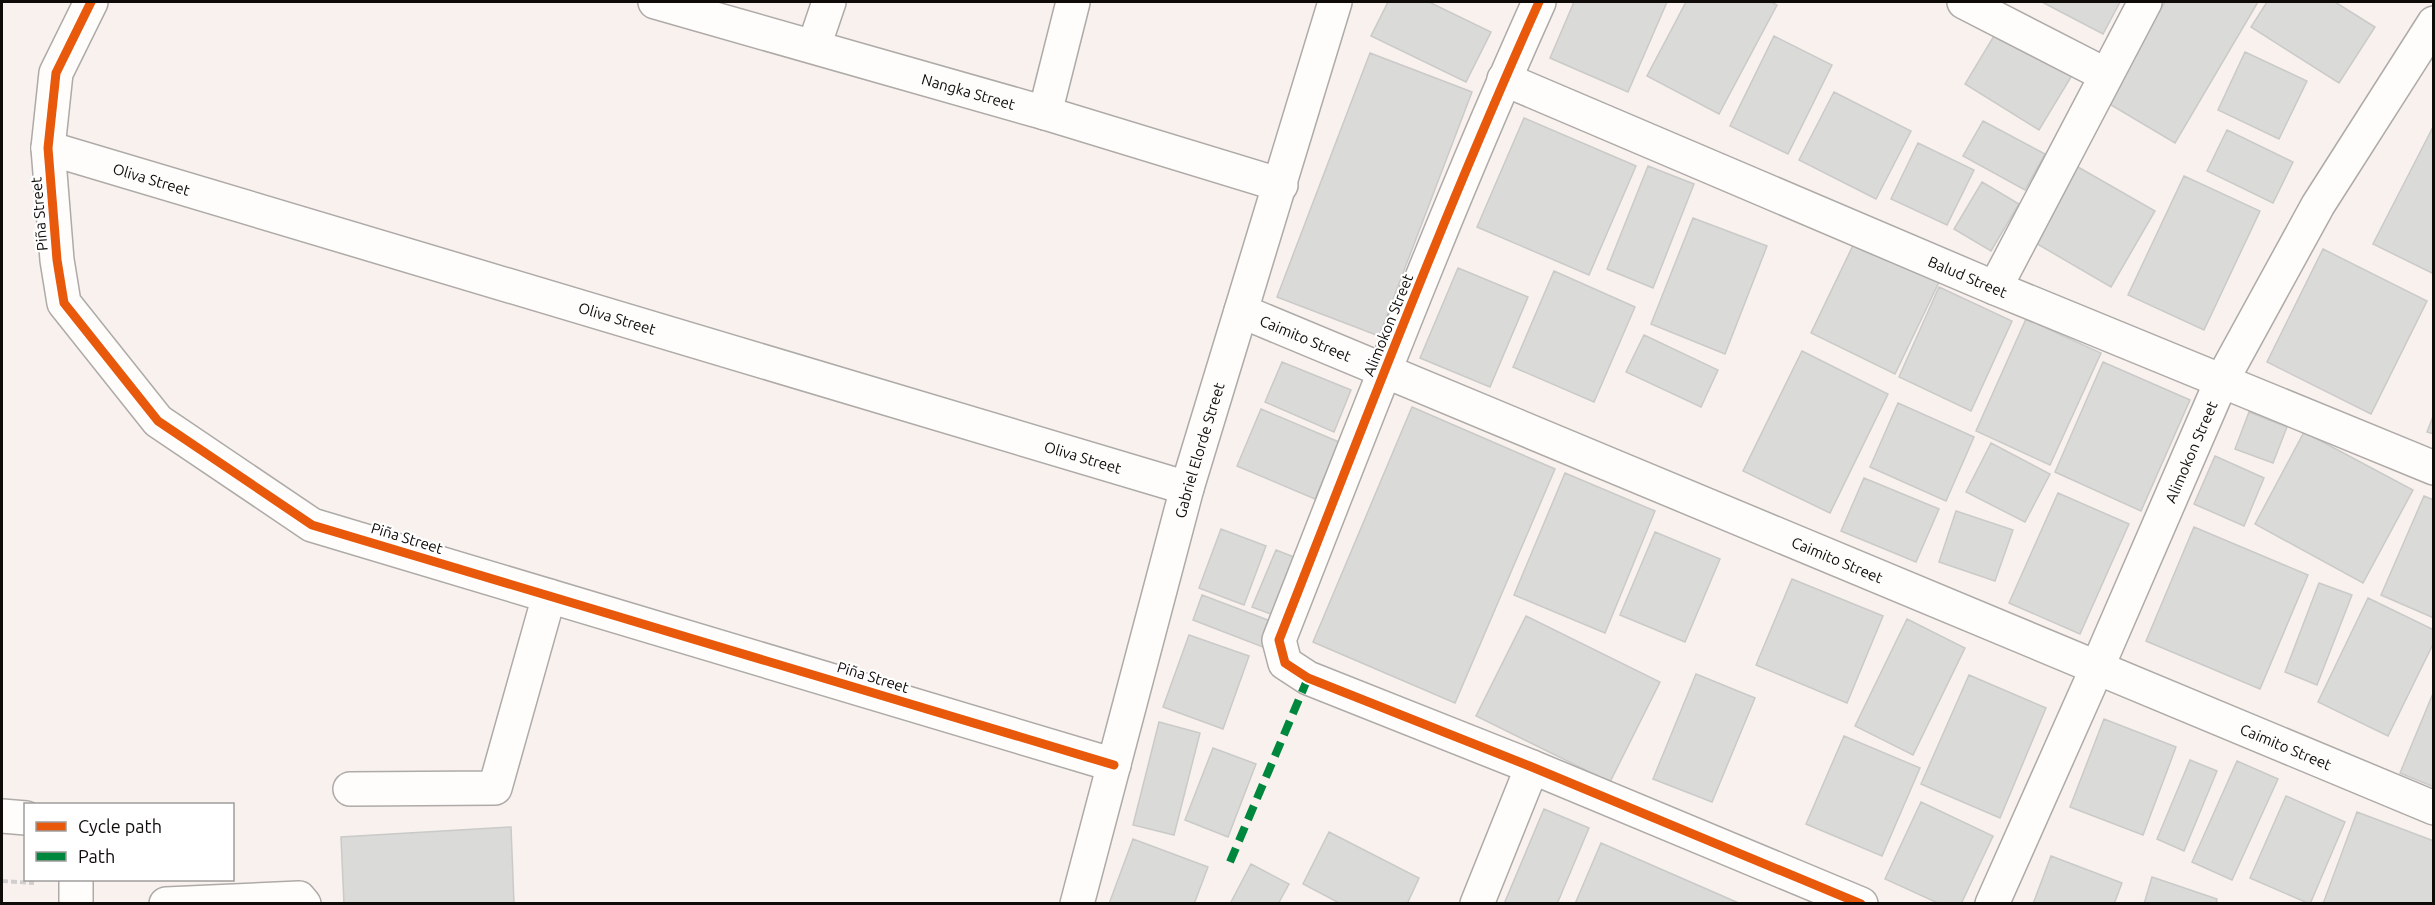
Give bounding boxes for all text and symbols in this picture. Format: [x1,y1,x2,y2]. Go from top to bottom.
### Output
street label: Nangka Street [920,70,1017,113]
street label: Oliva Street [111,159,192,198]
street label: Piña Street [27,176,51,252]
street label: Balud Street [1926,252,2010,301]
street label: Alimokon Street [1360,271,1416,379]
street label: Oliva Street [577,298,658,337]
street label: Caimito Street [1257,311,1354,364]
street label: Gabriel Elorde Street [1171,380,1227,520]
street label: Alimokon Street [2161,398,2220,505]
street label: Oliva Street [1042,437,1124,476]
street label: Piña Street [369,519,445,557]
street label: Caimito Street [1789,533,1886,586]
street label: Piña Street [835,658,911,696]
street label: Caimito Street [2238,720,2334,773]
legend [24,803,234,881]
text: Cycle path [78,816,162,836]
text: Path [78,846,115,866]

